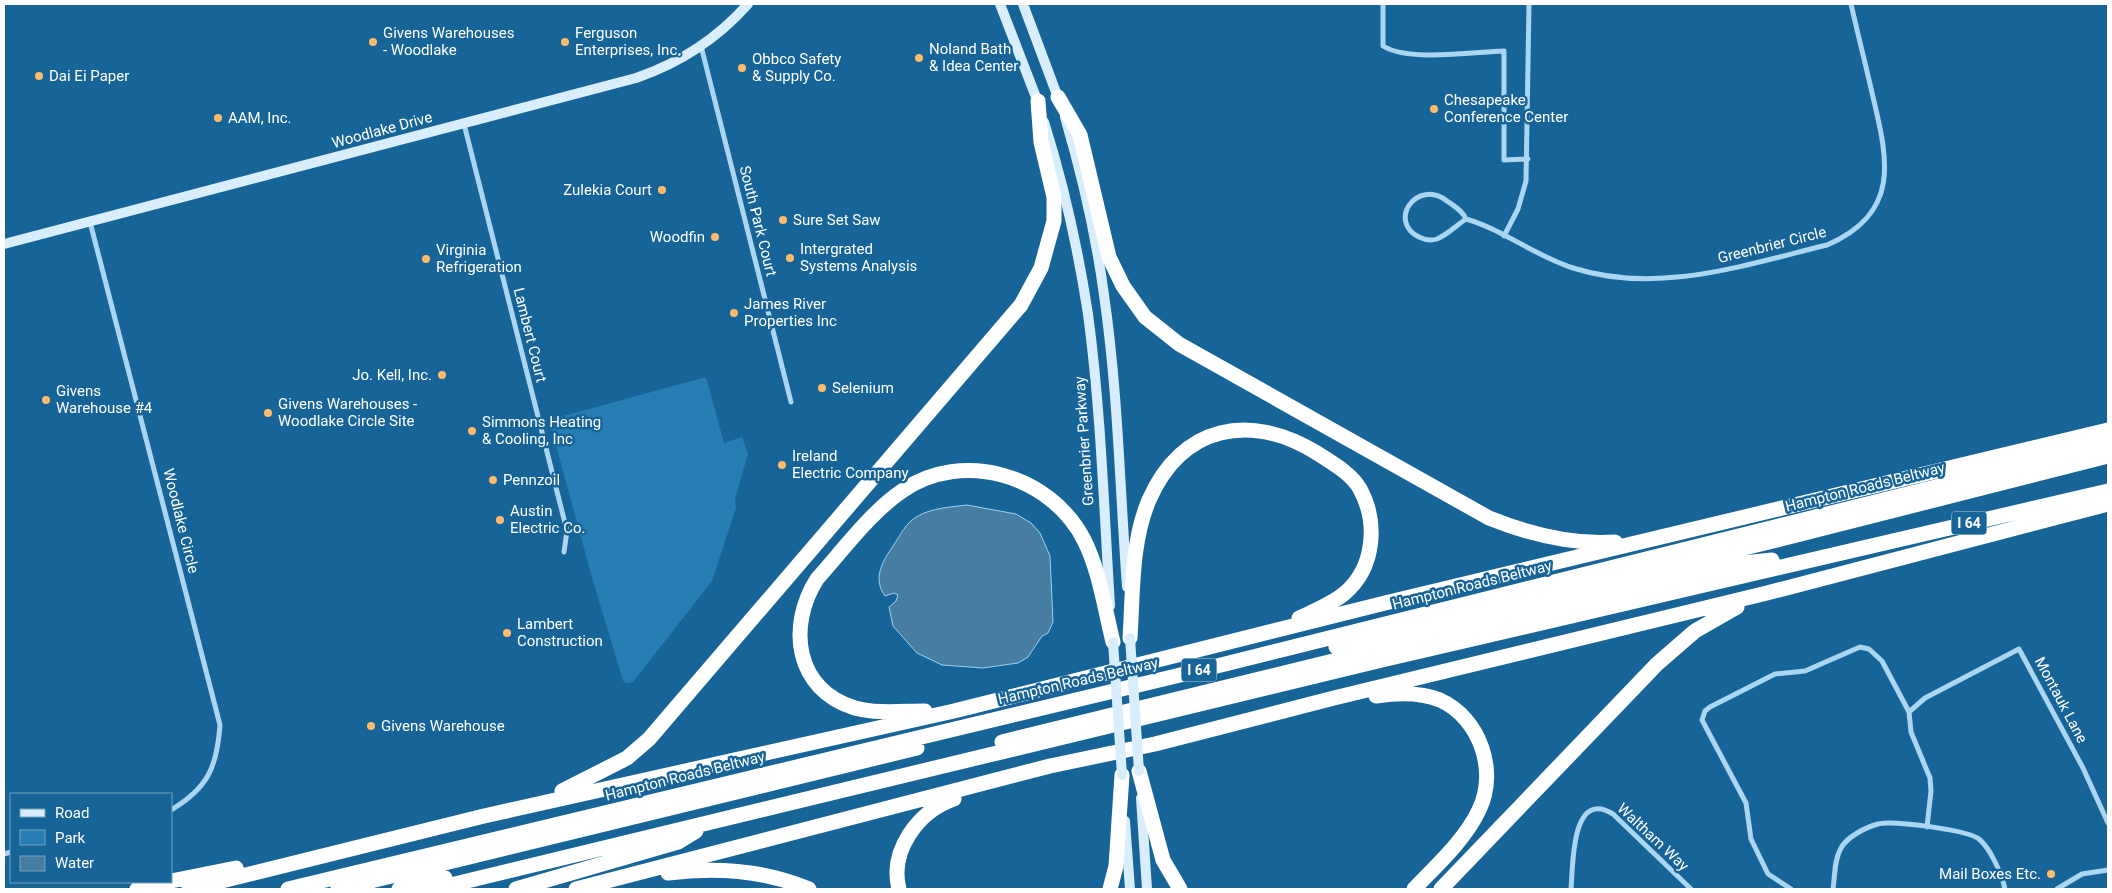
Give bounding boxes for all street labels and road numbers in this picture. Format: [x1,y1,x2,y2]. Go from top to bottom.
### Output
street label: Woodlake Drive [330,108,434,152]
street label: South Park Court [736,164,780,278]
street label: Greenbrier Circle [1716,223,1828,267]
street label: Lambert Court [510,286,550,384]
street label: Greenbrier Parkway [1070,376,1098,506]
street label: Hampton Roads Beltway [1783,458,1947,516]
street label: Woodlake Circle [159,467,203,575]
road number: I 64 [1952,512,1986,534]
street label: Hampton Roads Beltway [1390,556,1554,614]
street label: Hampton Roads Beltway [996,654,1160,708]
street label: Montauk Lane [2031,654,2091,746]
road number: I 64 [1182,658,1216,682]
street label: Hampton Roads Beltway [603,747,767,805]
street label: Waltham Way [1613,799,1693,875]

